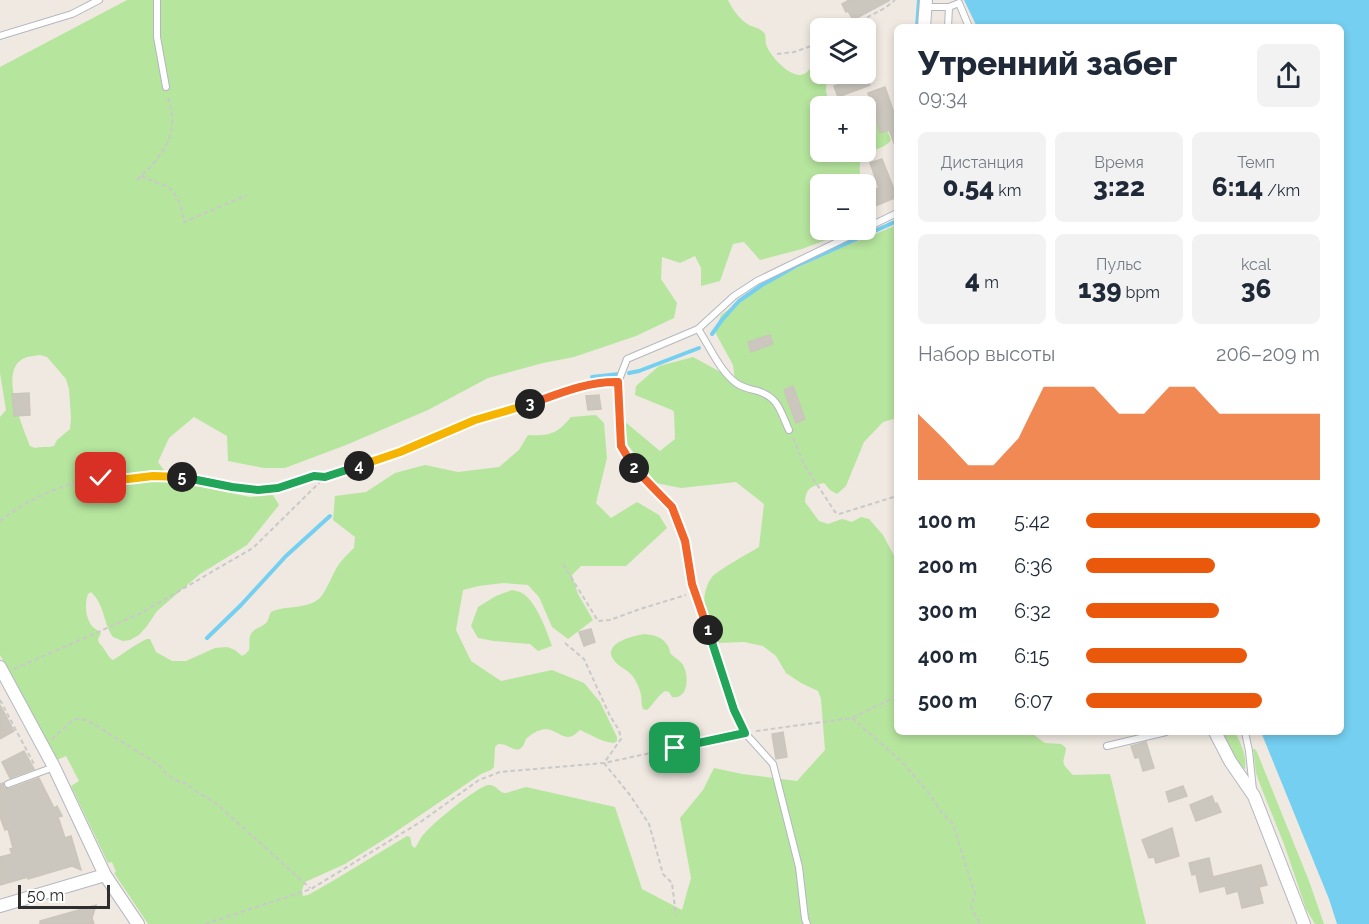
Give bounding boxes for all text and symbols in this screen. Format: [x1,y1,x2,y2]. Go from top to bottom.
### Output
map controls [810,18,876,240]
button: layers [810,18,876,84]
text: Утренний забег [918,44,1177,83]
button: share [1257,44,1320,107]
text: 09:34 [918,86,967,110]
button: + [810,96,876,162]
text: Дистанция [941,153,1023,172]
text: Время [1094,153,1144,172]
text: Темп [1237,153,1275,172]
text: 0.54 [943,172,994,202]
text: 3:22 [1093,172,1145,202]
text: 6:14 [1212,172,1263,202]
button: − [810,174,876,240]
text: km [994,181,1021,200]
text: /km [1263,181,1300,200]
text: Пульс [1096,255,1142,274]
text: kcal [1241,255,1271,274]
text: 4 [965,264,980,294]
text: m [980,273,999,292]
text: 139 [1078,274,1122,304]
text: 36 [1241,274,1271,304]
text: bpm [1122,283,1160,302]
text: Набор высоты [918,342,1055,366]
text: 206–209 m [1216,342,1320,366]
pin: 3 [515,389,545,419]
text: 3 [526,394,534,413]
pin: 4 [344,451,374,481]
pin [75,452,126,503]
pin: 2 [619,453,649,483]
text: 4 [354,456,364,475]
text: 2 [629,458,639,477]
icon: check [84,461,117,494]
pin: 5 [167,462,197,492]
text: 5 [178,467,186,486]
text: 100 m [918,509,976,533]
text: 5:42 [1014,509,1050,533]
text: 200 m [918,554,977,578]
text: 6:36 [1014,554,1053,578]
text: 300 m [918,599,977,623]
text: 6:32 [1014,599,1051,623]
pin: 1 [693,615,723,645]
text: 1 [704,620,712,639]
text: 400 m [918,644,977,668]
text: 6:15 [1014,644,1049,668]
text: 500 m [918,689,977,713]
text: 6:07 [1014,689,1053,713]
pin [649,722,700,773]
icon: arrive [658,731,691,764]
scale bar [18,882,110,910]
text: 50 m [27,886,64,905]

